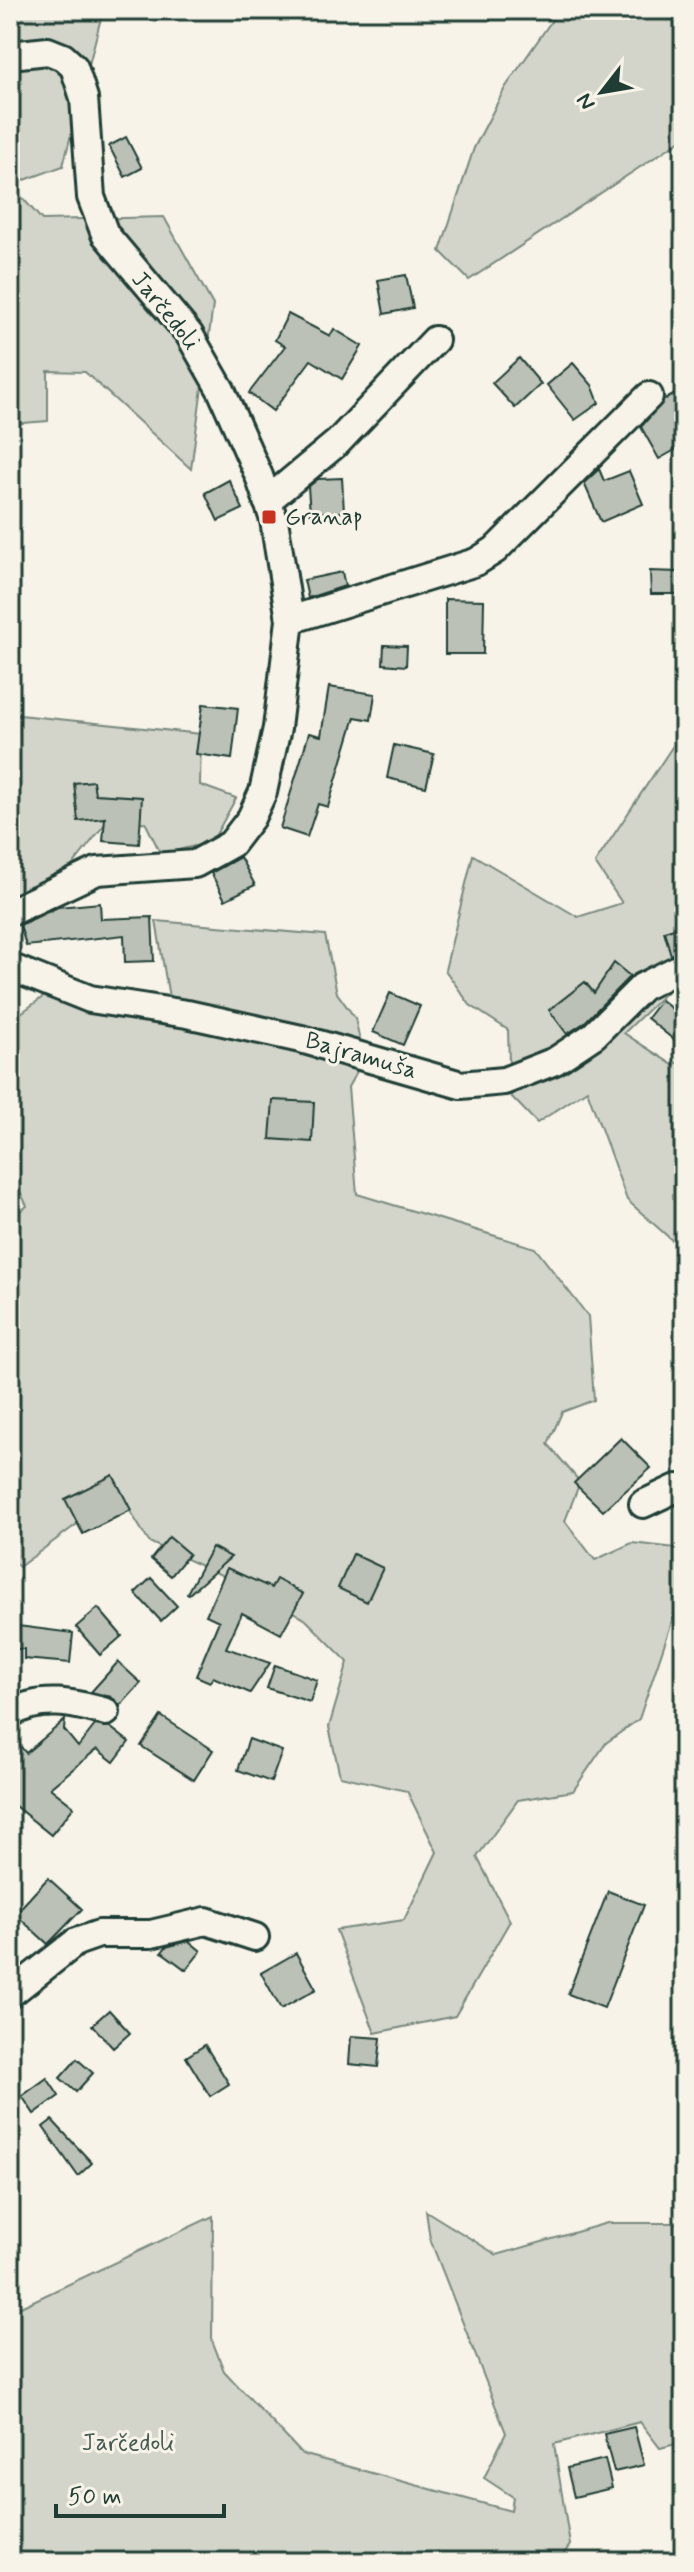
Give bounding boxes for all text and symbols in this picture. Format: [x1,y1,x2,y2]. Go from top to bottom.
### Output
north arrow [562,52,642,132]
text: N [571,88,602,115]
street label: Jarčedoli [124,265,206,357]
place label: Granap [285,502,363,533]
marker: Granap [260,508,278,526]
street label: Bajramuša [302,1025,420,1087]
park label: Jarčedoli [82,2428,174,2459]
scale bar [56,2468,224,2518]
text: 50 m [68,2482,122,2513]

